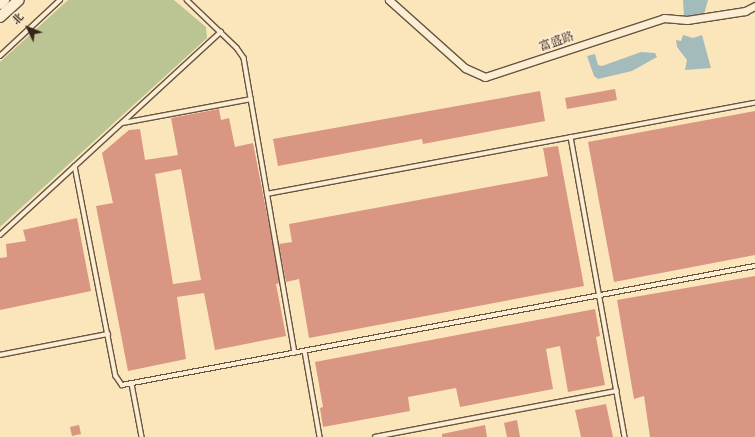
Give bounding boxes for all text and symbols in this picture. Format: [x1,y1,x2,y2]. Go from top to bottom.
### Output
north arrow [8,8,48,48]
text: 北 [10,10,28,29]
street label: 富盛路 [538,30,576,56]

